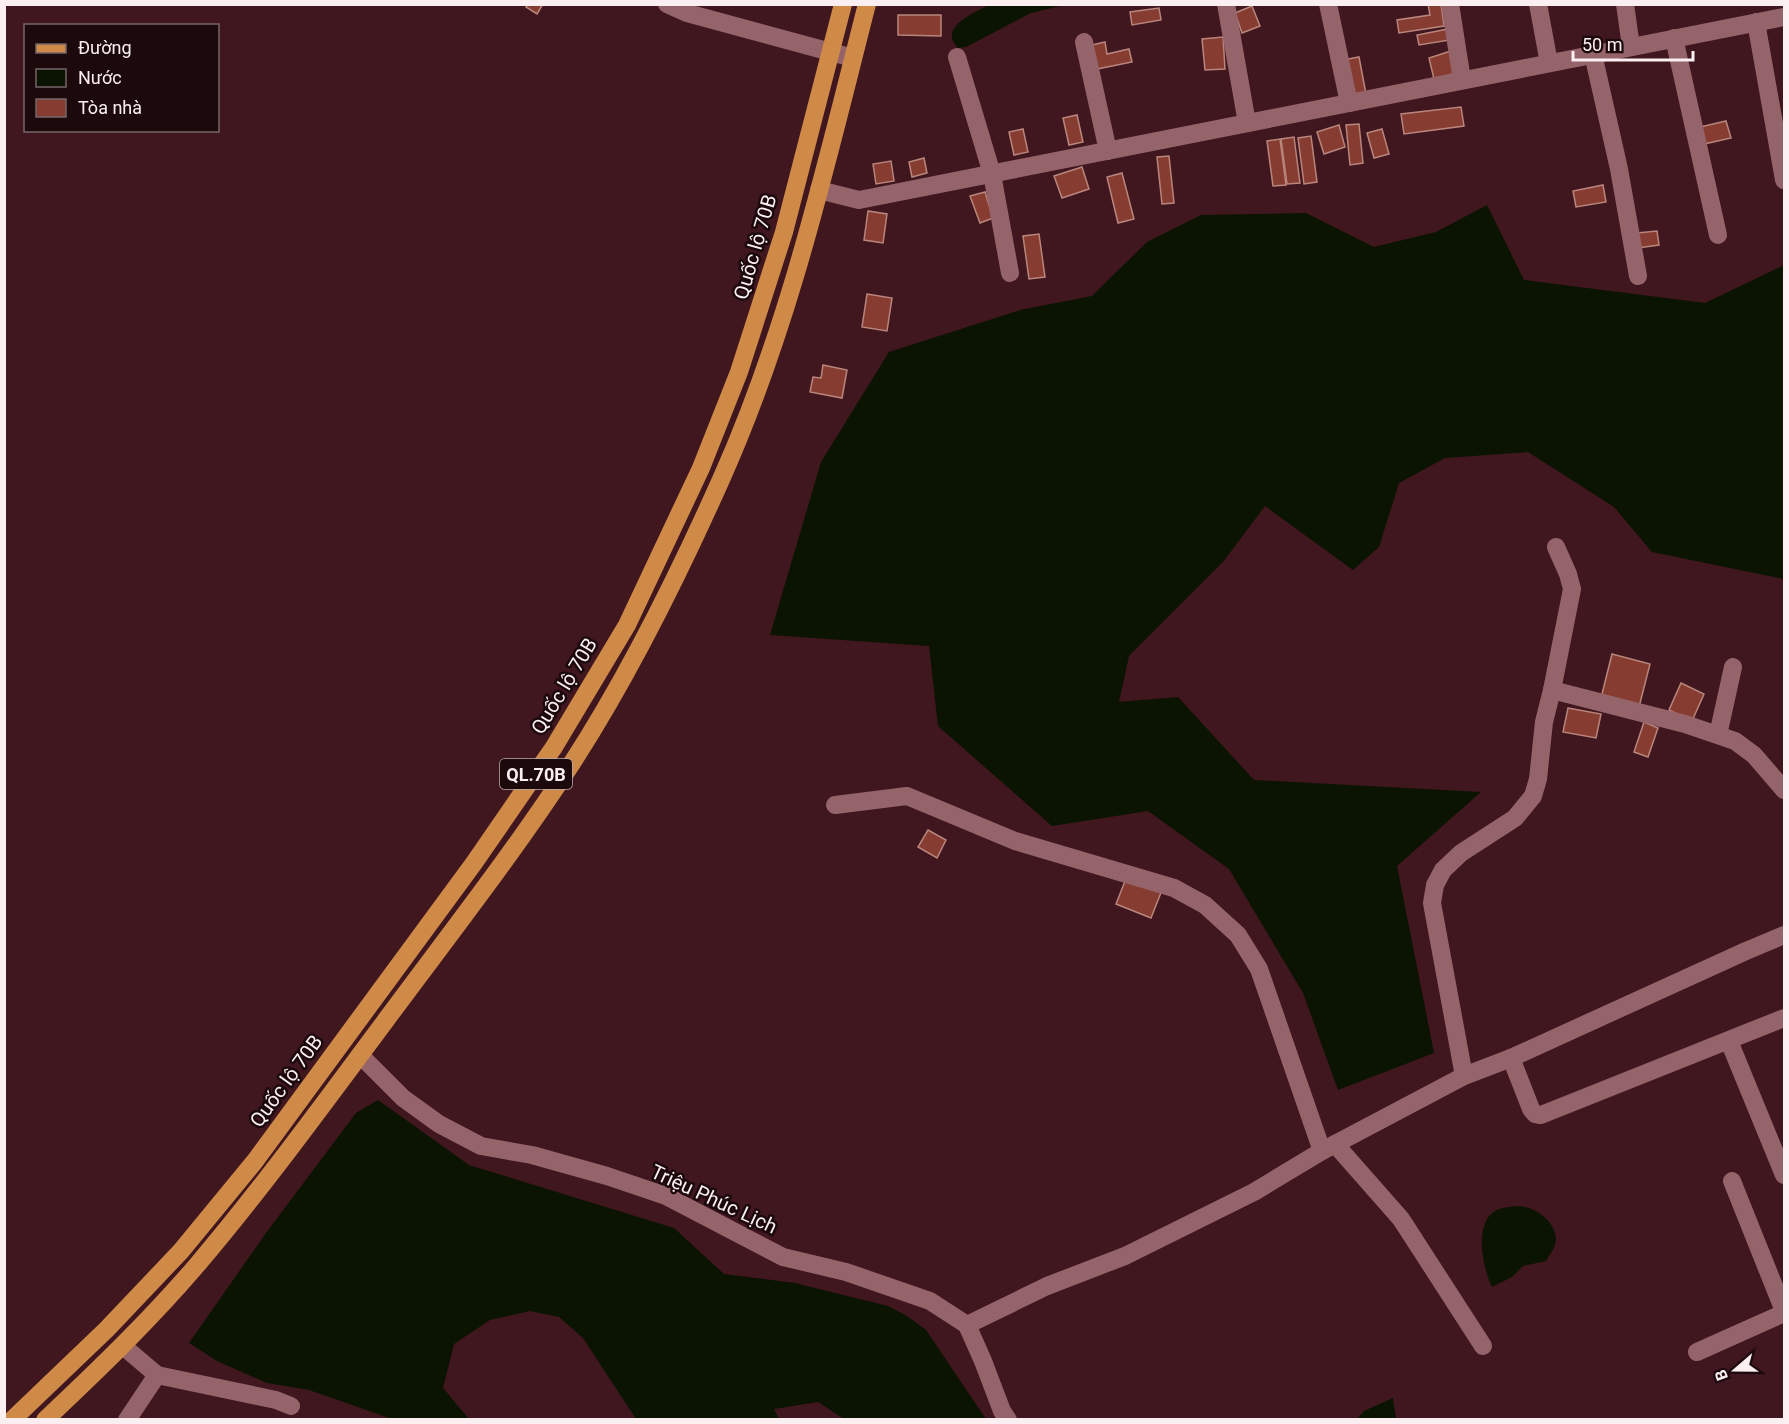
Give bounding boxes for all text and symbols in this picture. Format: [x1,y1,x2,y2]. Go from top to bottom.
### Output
legend [24,24,219,132]
scale bar [1573,24,1693,62]
text: 50 m [1582,34,1622,55]
text: Đường [78,37,132,58]
text: Nước [78,67,122,88]
text: Tòa nhà [78,97,142,118]
street label: Quốc lộ 70B [729,192,781,302]
street label: Quốc lộ 70B [526,634,602,738]
road number: QL.70B [500,759,572,789]
street label: Quốc lộ 70B [245,1030,327,1132]
street label: Triệu Phúc Lịch [647,1159,781,1239]
north arrow [1705,1340,1765,1400]
text: B [1711,1367,1732,1383]

